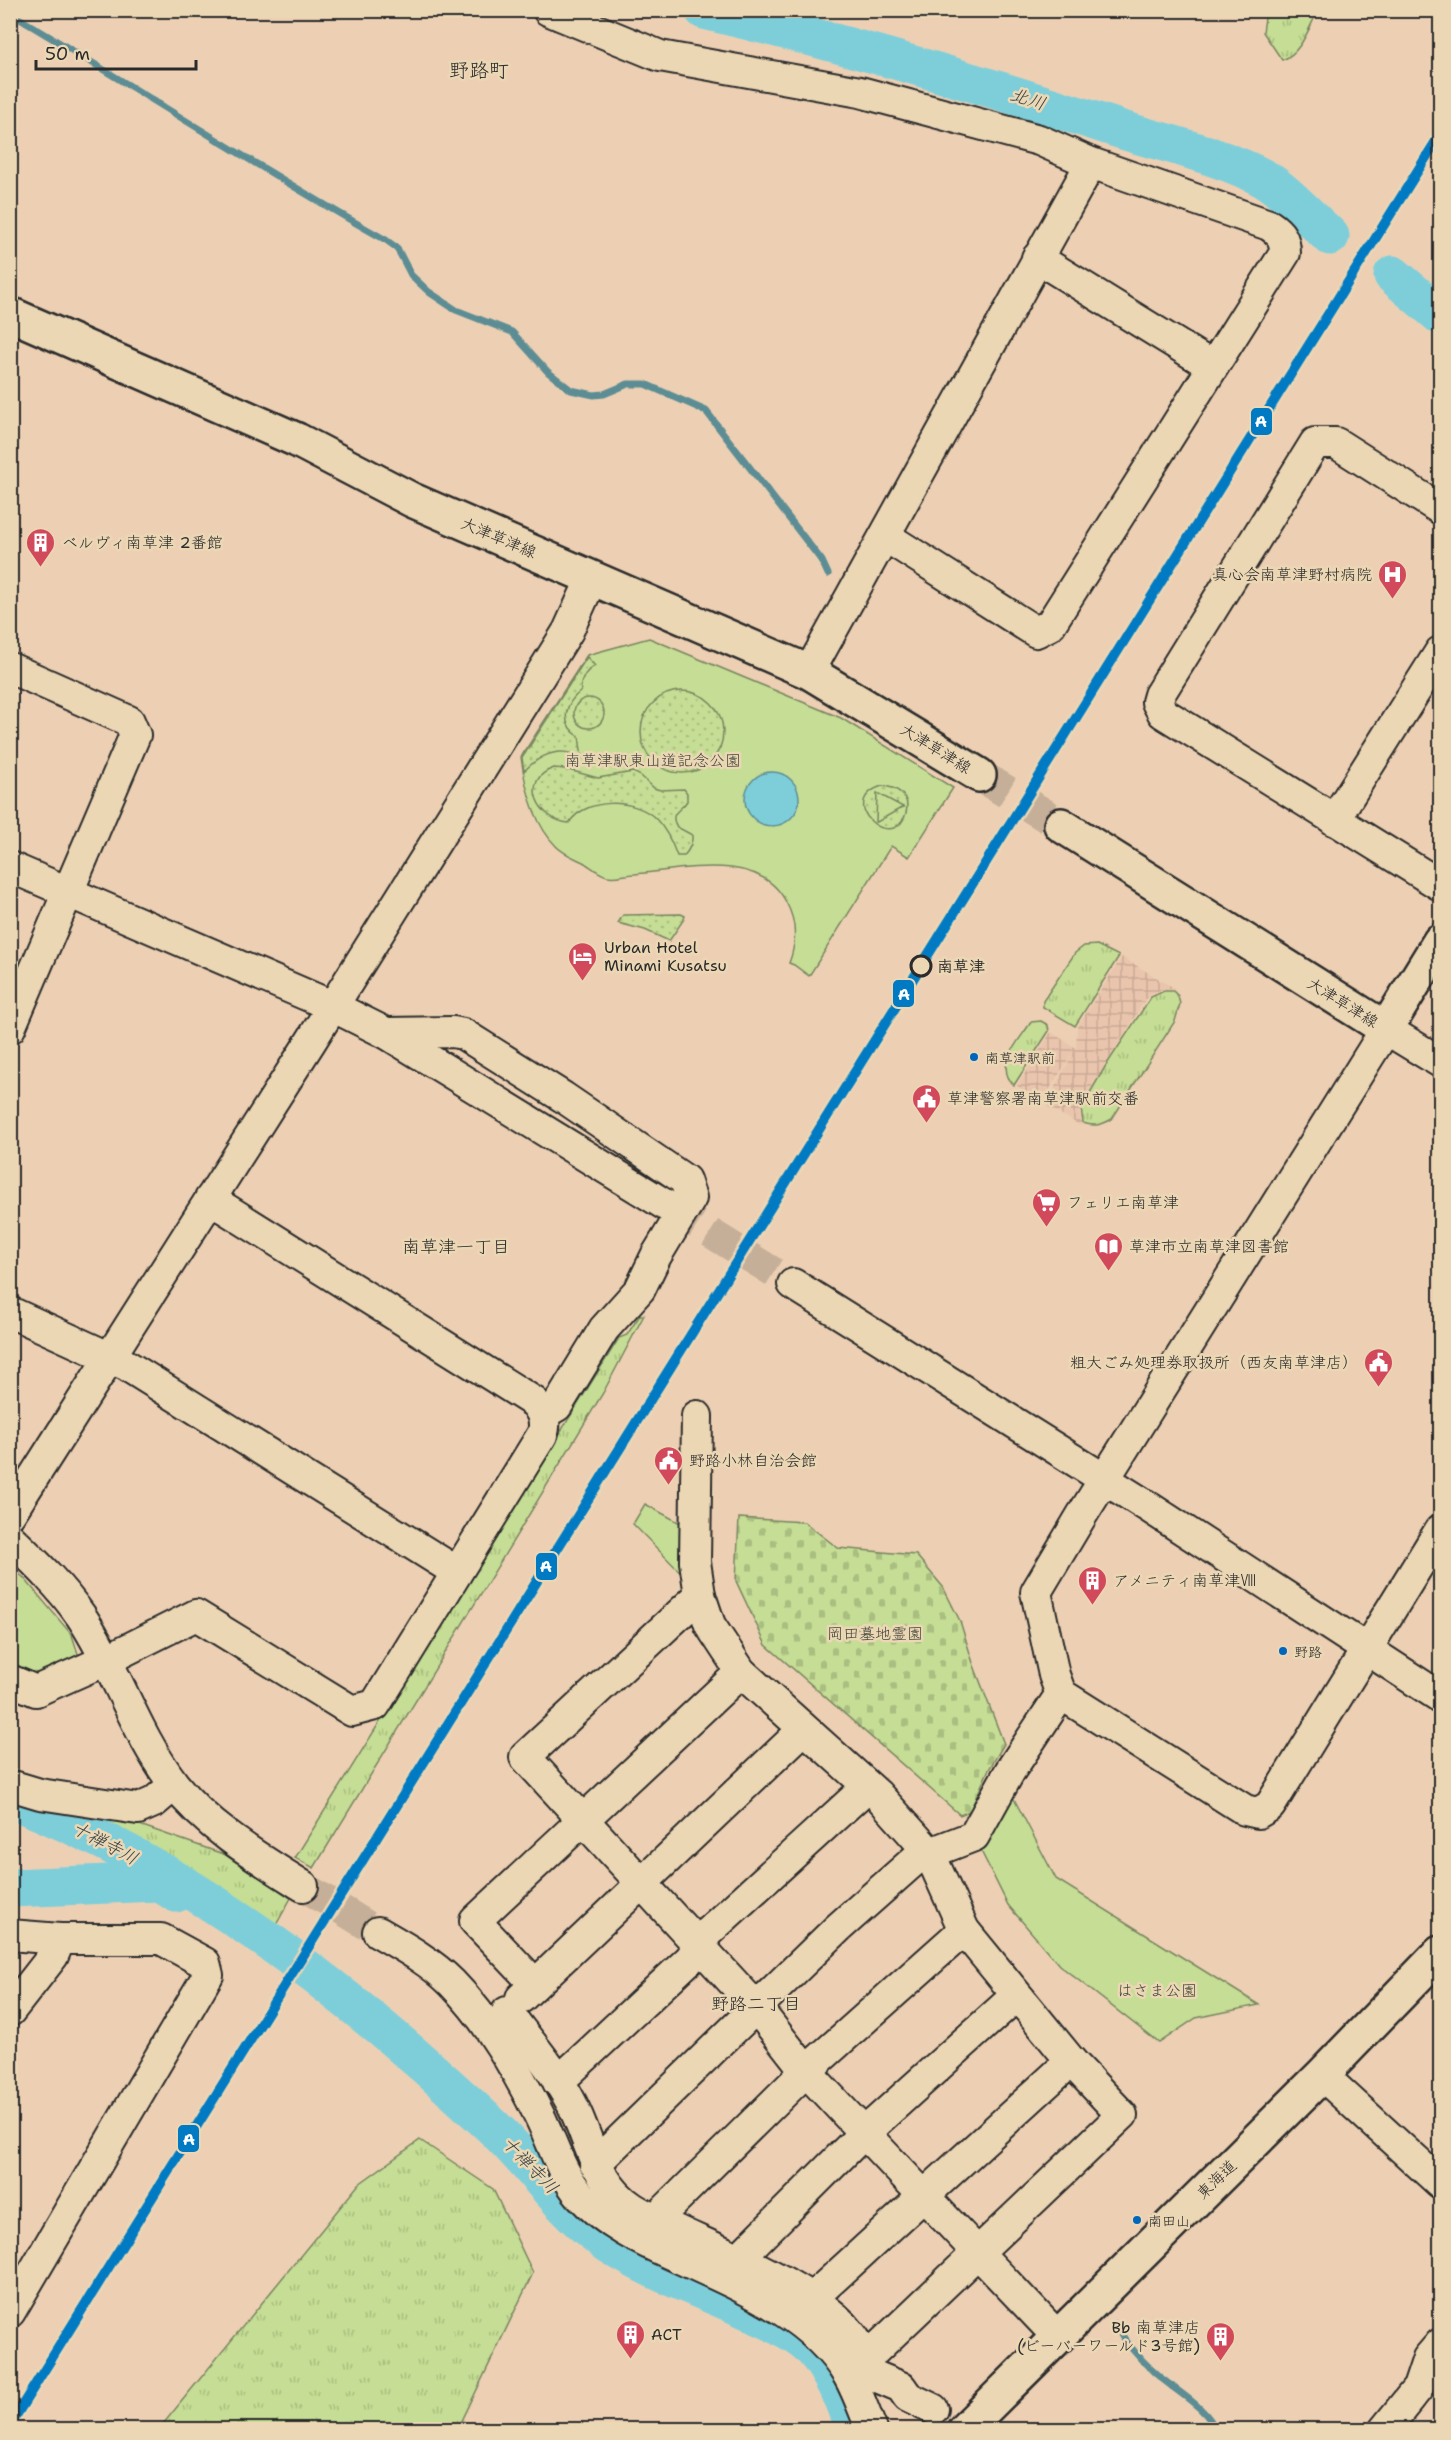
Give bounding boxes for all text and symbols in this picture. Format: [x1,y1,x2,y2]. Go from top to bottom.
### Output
scale bar [36,33,196,71]
text: 50 m [45,42,90,66]
district label: 野路町 [449,57,509,83]
water label: 北川 [1007,82,1049,116]
line badge: A [1250,407,1273,436]
text: A [1255,411,1267,432]
street label: 大津草津線 [458,512,540,563]
building icon: ベルヴィ南草津 2番館 [25,526,57,568]
place label: ベルヴィ南草津 2番館 [62,532,223,553]
hospital icon: 真心会南草津野村病院 [1377,558,1409,600]
place label: 真心会南草津野村病院 [1212,564,1372,585]
street label: 大津草津線 [896,718,975,779]
park label: 南草津駅東山道記念公園 [565,750,741,771]
place label: Urban Hotel Minami Kusatsu [604,937,727,976]
hotel icon: Urban Hotel Minami Kusatsu [567,940,599,982]
marker: 南草津 [910,955,932,977]
place label: 南草津 [937,956,985,977]
street label: 大津草津線 [1303,972,1382,1033]
line badge: A [892,979,915,1008]
text: A [898,984,910,1005]
place label: 南草津駅前 [985,1049,1055,1067]
marker: 南草津駅前 [968,1051,980,1063]
public building icon: 草津警察署南草津駅前交番 [910,1082,942,1124]
place label: 草津警察署南草津駅前交番 [947,1088,1139,1109]
supermarket icon: フェリエ南草津 [1030,1186,1062,1228]
place label: フェリエ南草津 [1067,1192,1179,1213]
library icon: 草津市立南草津図書館 [1092,1230,1124,1272]
district label: 南草津一丁目 [402,1235,510,1259]
place label: 草津市立南草津図書館 [1129,1236,1289,1257]
public building icon: 粗大ごみ処理券取扱所（西友南草津店） [1363,1346,1395,1388]
place label: 粗大ごみ処理券取扱所（西友南草津店） [1070,1352,1358,1373]
public building icon: 野路小林自治会館 [652,1444,684,1486]
place label: 野路小林自治会館 [689,1450,817,1471]
line badge: A [535,1552,558,1581]
text: A [540,1556,552,1577]
building icon: アメニティ南草津Ⅷ [1076,1564,1108,1606]
place label: アメニティ南草津Ⅷ [1113,1570,1256,1591]
park label: 岡田墓地霊園 [827,1623,923,1644]
place label: 野路 [1294,1643,1322,1661]
marker: 野路 [1277,1645,1289,1657]
water label: 十禅寺川 [68,1816,142,1870]
park label: はさま公園 [1117,1980,1197,2001]
district label: 野路二丁目 [711,1992,801,2016]
line badge: A [177,2124,200,2153]
text: A [183,2129,195,2150]
water label: 十禅寺川 [496,2131,564,2199]
street label: 東海道 [1192,2155,1241,2204]
place label: 南田山 [1148,2212,1190,2230]
marker: 南田山 [1131,2214,1143,2226]
place label: Bb 南草津店 (ビーバーワールド3号館) [1017,2317,1200,2356]
building icon: ACT [614,2318,646,2360]
building icon: Bb 南草津店 (ビーバーワールド3号館) [1205,2320,1237,2362]
place label: ACT [651,2324,682,2345]

